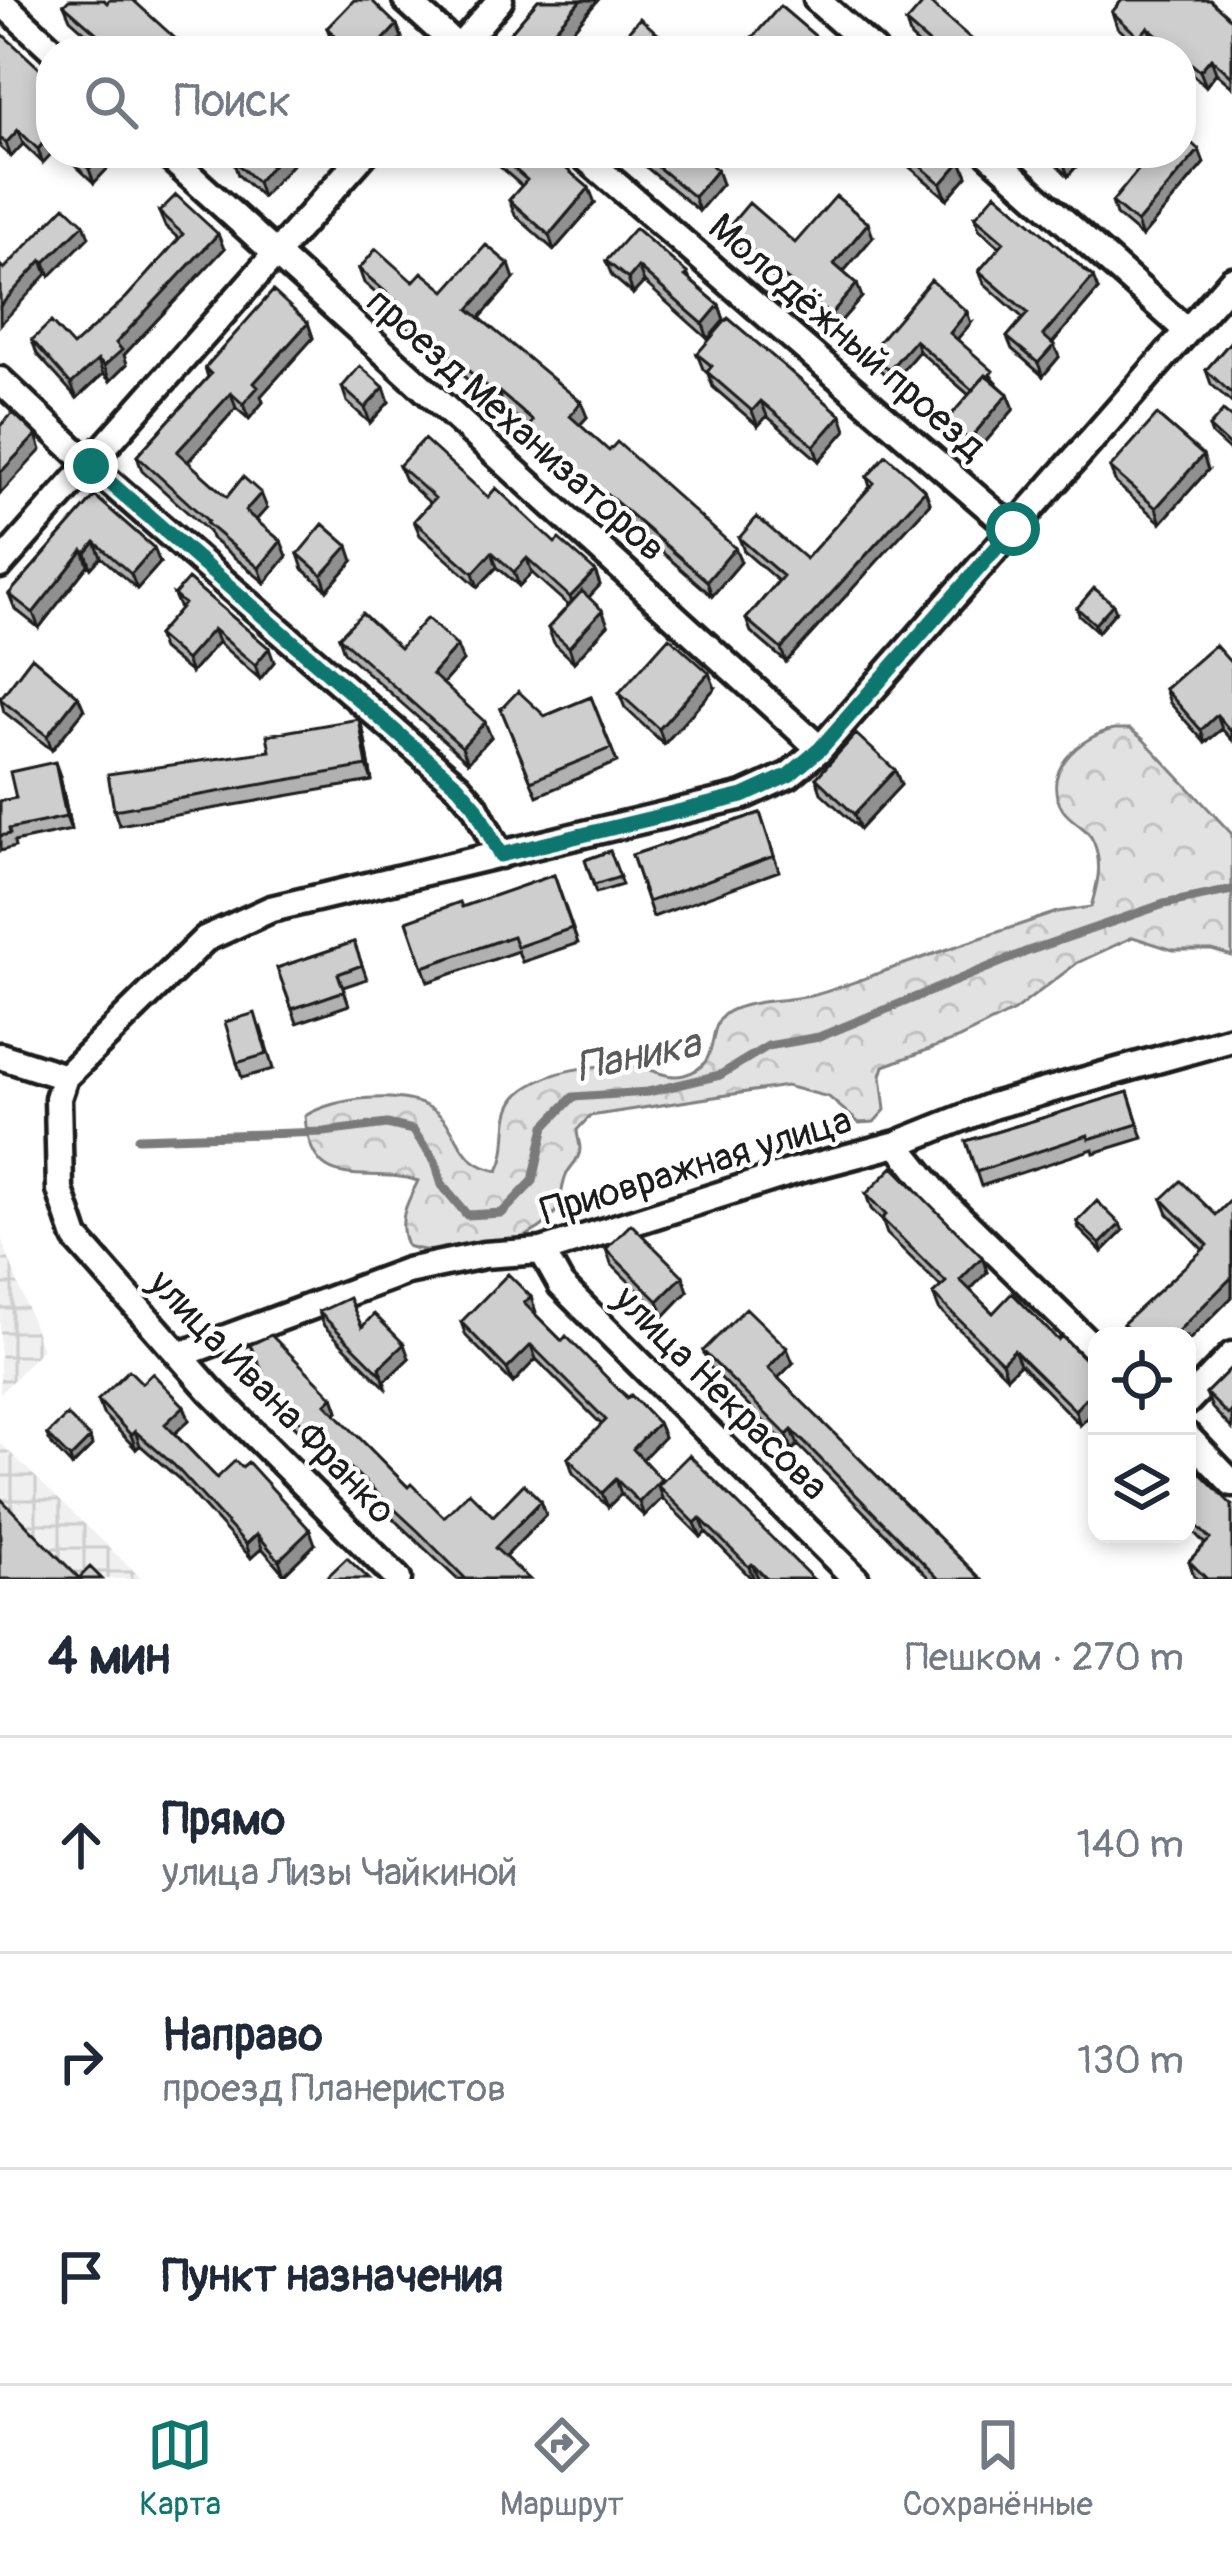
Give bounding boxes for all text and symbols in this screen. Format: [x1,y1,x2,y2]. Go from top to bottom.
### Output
search box [36,36,1196,168]
icon: search [78,69,144,135]
text: Поиск [174,74,291,130]
street label: Молодёжный проезд [698,203,996,471]
street label: проезд Механизаторов [356,277,676,573]
route end [64,439,118,493]
route start [986,502,1040,556]
water label: Паника [571,1017,707,1094]
street label: Приовражная улица [535,1095,857,1237]
street label: улица Ивана Франко [137,1259,406,1535]
street label: улица Некрасова [602,1274,839,1511]
map controls [1088,1327,1196,1543]
button: locate [1088,1327,1196,1435]
button: layers [1088,1435,1196,1543]
text: 4 мин [48,1625,170,1689]
text: Пешком · 270 m [905,1633,1184,1682]
text: Прямо [162,1792,285,1848]
icon: ahead [48,1812,114,1878]
text: 140 m [1076,1820,1184,1869]
text: улица Лизы Чайкиной [162,1848,518,1897]
text: Направо [162,2008,323,2064]
icon: right [48,2028,114,2094]
text: 130 m [1077,2036,1184,2085]
text: проезд Планеристов [162,2064,506,2113]
icon: arrive [48,2244,114,2310]
text: Пункт назначения [162,2249,503,2305]
tab: Карта [139,2412,221,2525]
tab: Маршрут [500,2412,624,2525]
tab: Сохранённые [902,2412,1093,2525]

